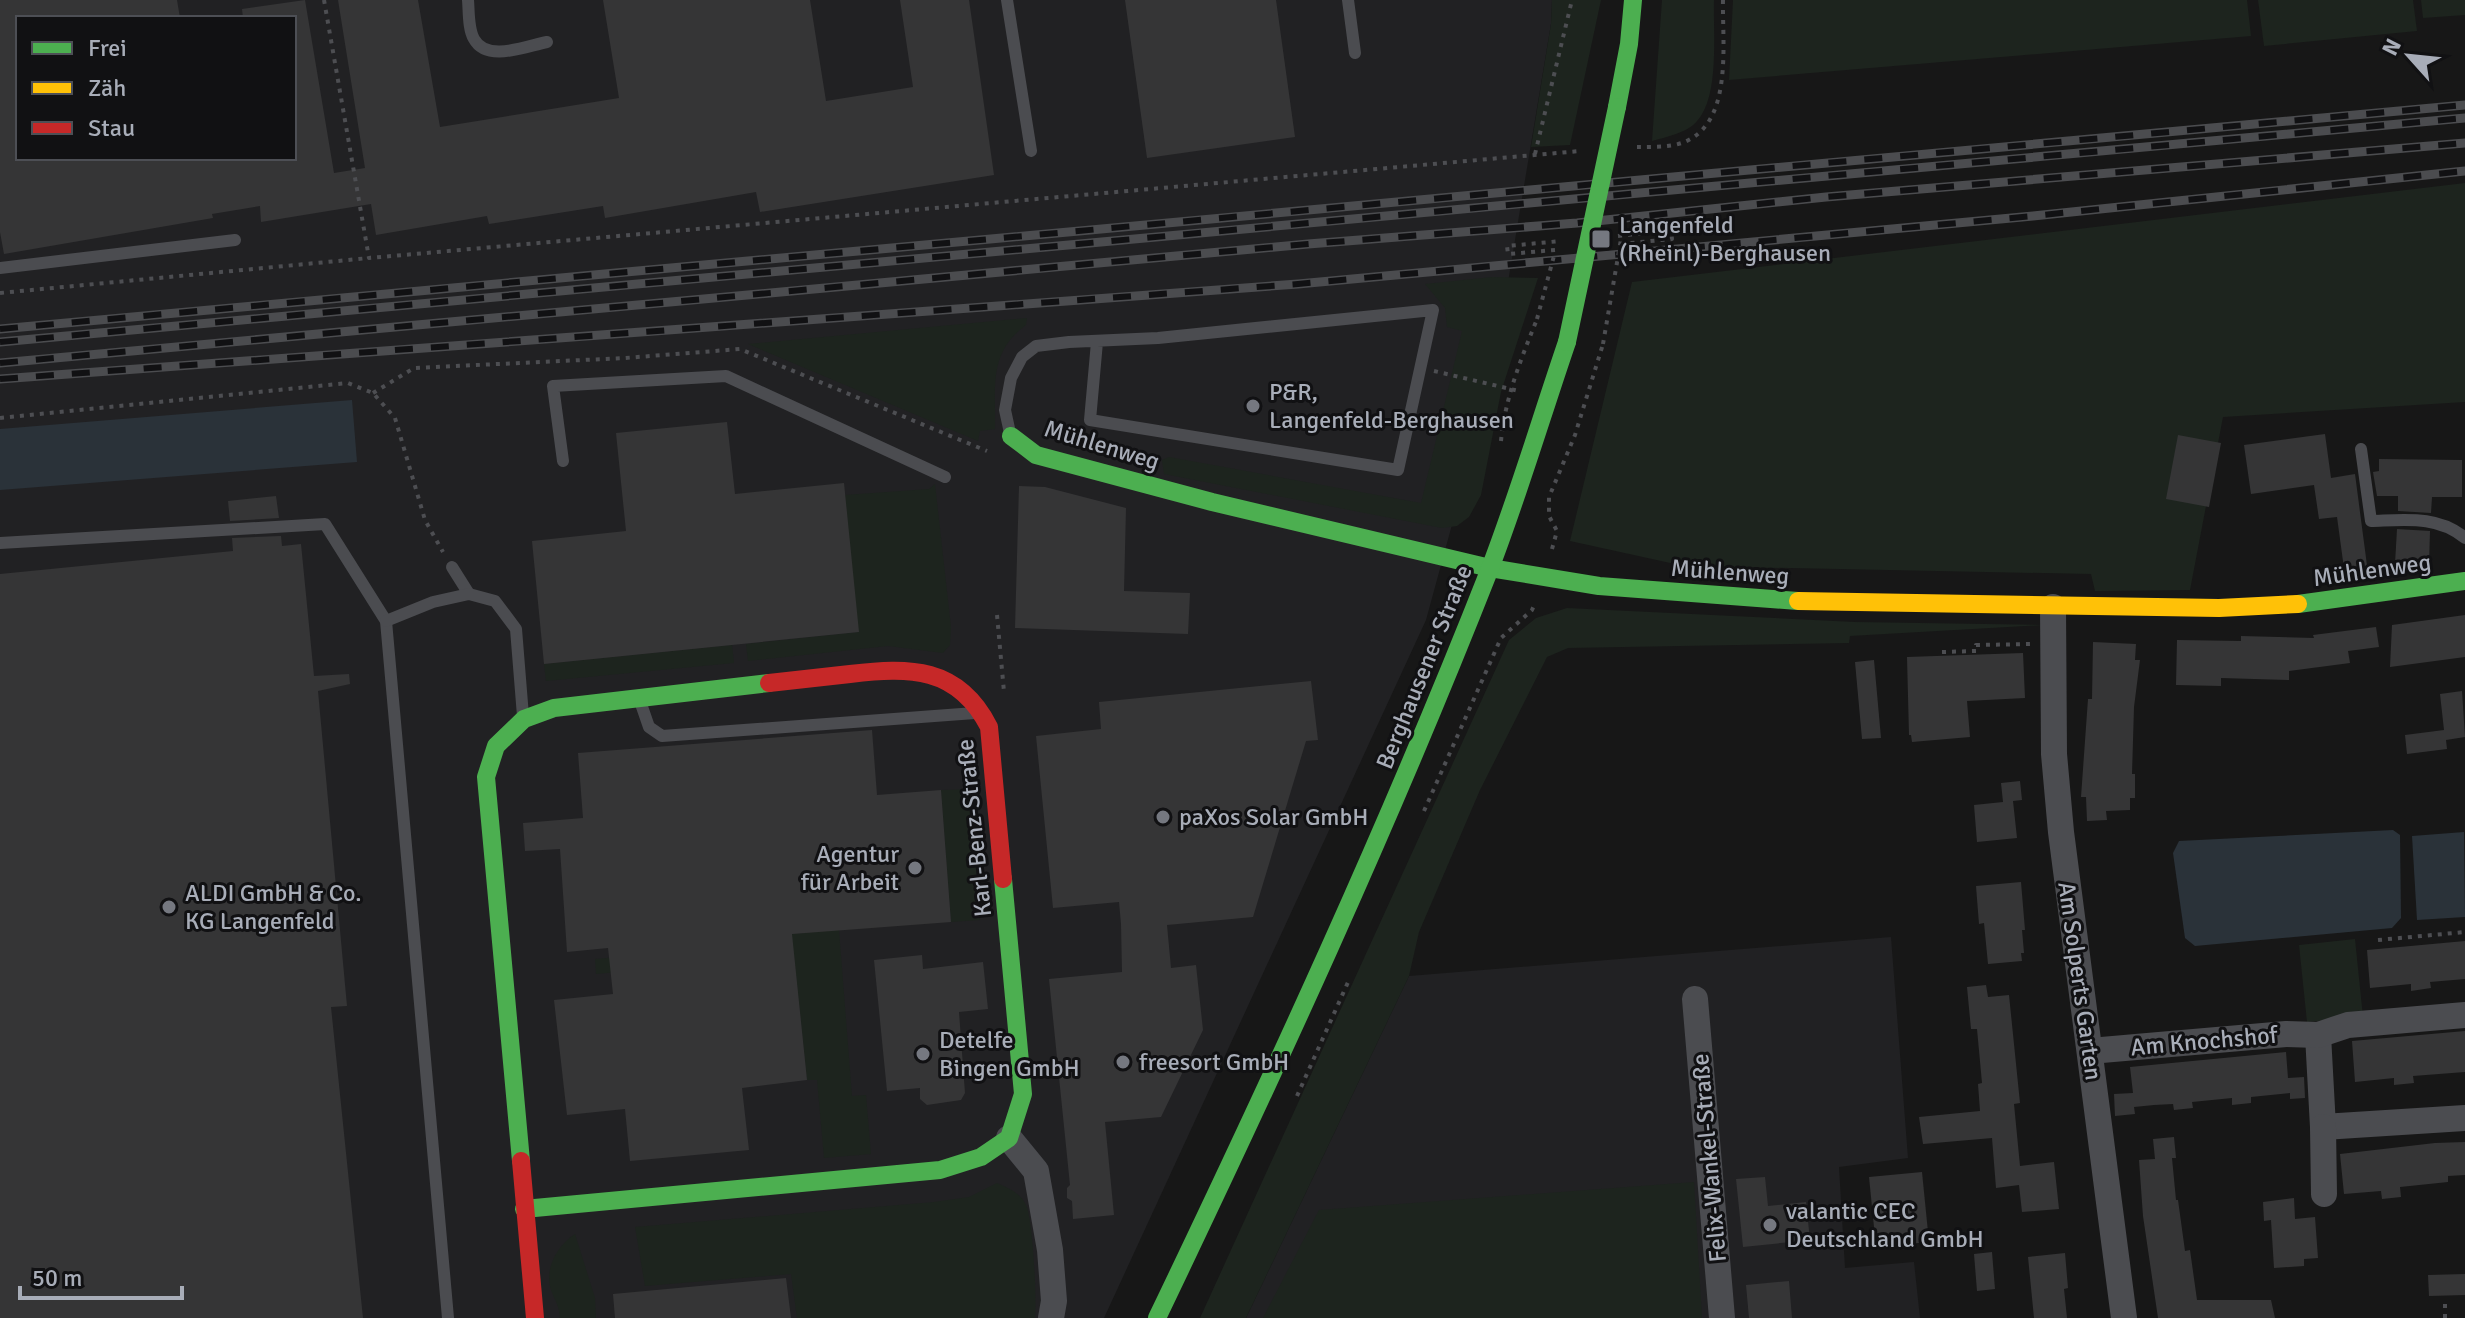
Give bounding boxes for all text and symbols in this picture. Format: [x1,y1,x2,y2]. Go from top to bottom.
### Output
legend [16,16,296,160]
north arrow [2369,16,2449,96]
text: Frei [88,33,127,63]
text: N [2376,34,2407,60]
text: Zäh [88,73,126,103]
text: Stau [88,113,135,143]
place label: Langenfeld (Rheinl)-Berghausen [1619,210,1831,268]
marker: Langenfeld (Rheinl)-Berghausen [1590,228,1612,250]
place label: P&R, Langenfeld-Berghausen [1269,377,1514,435]
marker: P&R, Langenfeld-Berghausen [1244,397,1262,415]
street label: Mühlenweg [1041,413,1163,477]
street label: Mühlenweg [2311,547,2433,593]
street label: Mühlenweg [1670,553,1790,591]
street label: Berghausener Straße [1369,561,1479,773]
street label: Karl-Benz-Straße [950,738,998,918]
place label: paXos Solar GmbH [1179,802,1368,832]
marker: paXos Solar GmbH [1154,808,1172,826]
place label: Agentur für Arbeit [801,839,899,897]
marker: Agentur für Arbeit [906,859,924,877]
place label: ALDI GmbH & Co. KG Langenfeld [185,878,362,936]
street label: Am Solperts Garten [2051,880,2109,1082]
marker: ALDI GmbH & Co. KG Langenfeld [160,898,178,916]
street label: Am Knochshof [2129,1020,2280,1062]
place label: Detelfe Bingen GmbH [939,1025,1080,1083]
marker: Detelfe Bingen GmbH [914,1045,932,1063]
place label: freesort GmbH [1139,1047,1289,1077]
street label: Felix-Wankel-Straße [1685,1052,1733,1264]
marker: freesort GmbH [1114,1053,1132,1071]
place label: valantic CEC Deutschland GmbH [1786,1196,1984,1254]
marker: valantic CEC Deutschland GmbH [1761,1216,1779,1234]
scale bar [20,1250,182,1300]
text: 50 m [32,1263,82,1293]

